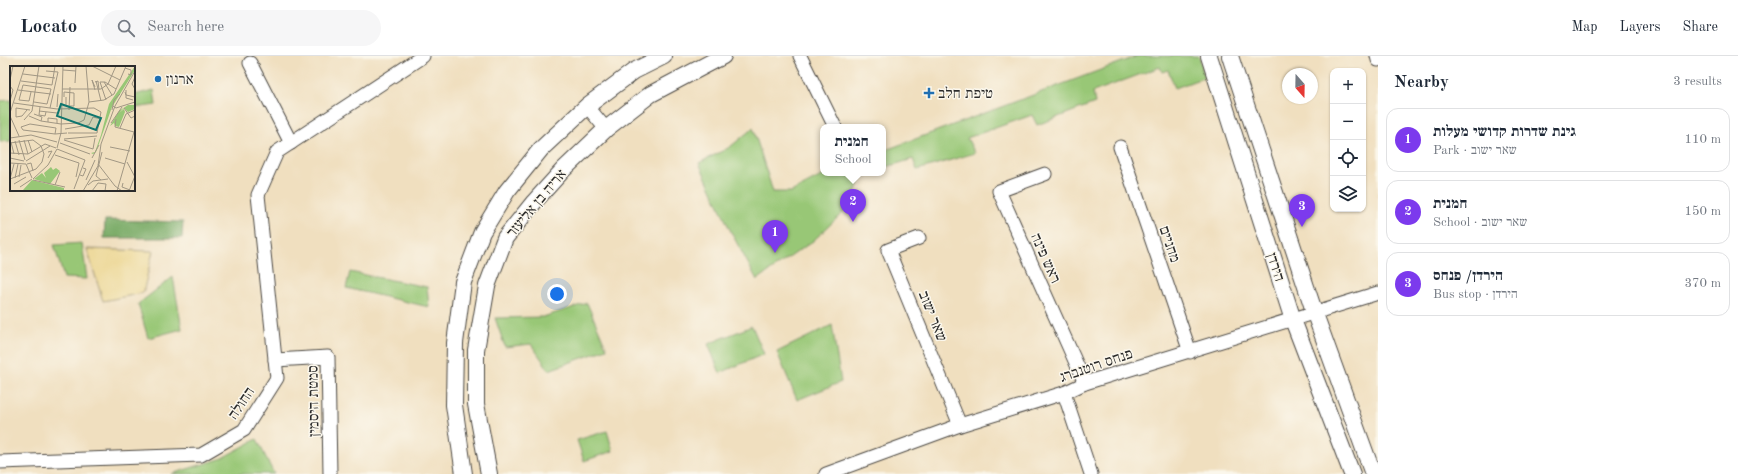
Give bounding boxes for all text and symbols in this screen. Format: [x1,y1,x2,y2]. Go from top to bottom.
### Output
search box [101,10,381,46]
icon: search [115,17,137,39]
text: Locato [20,18,77,37]
text: Search here [147,20,224,35]
text: Map [1572,20,1598,34]
text: Layers [1620,20,1661,34]
text: Share [1683,20,1718,34]
inset map [10,66,135,191]
north arrow [1282,68,1318,104]
map controls [1330,68,1366,212]
button: + [1330,68,1366,104]
place label: ארנון [166,73,194,88]
marker: ארנון [153,74,163,84]
text: Nearby [1394,74,1449,91]
text: 3 results [1673,75,1722,88]
place label: טיפת חלב [938,86,993,102]
marker: טיפת חלב [923,87,935,99]
button: − [1330,104,1366,140]
popup [820,124,886,176]
text: גינת שדרות קדושי מעלות [1433,125,1576,140]
text: 1 [1404,133,1412,146]
text: 110 m [1684,133,1721,146]
text: חמנית [834,135,869,150]
button: locate [1330,140,1366,176]
text: Park · שאר ישוב [1433,144,1517,157]
text: School [834,153,872,166]
street label: אריה בן אליעזר [504,166,570,241]
button: layers [1330,176,1366,212]
pin: 2 [840,189,866,222]
pin: 3 [1289,194,1315,227]
text: חמנית [1433,197,1467,212]
text: 2 [1404,205,1412,218]
text: 150 m [1684,205,1721,218]
text: School · שאר ישוב [1433,216,1527,229]
pin: 1 [762,220,788,253]
street label: מחניים [1155,224,1182,265]
street label: ראש פינה [1027,231,1062,286]
street label: הירדן [1263,251,1286,284]
text: הירדן/ פנחס [1433,269,1503,284]
text: 3 [1404,277,1412,290]
text: 370 m [1684,277,1721,290]
your location [547,284,567,304]
text: Bus stop · הירדן [1433,288,1518,301]
street label: שאר ישוב [915,289,949,344]
street label: פנחס רוטנברג [1058,347,1135,386]
street label: סמטת היסמין [306,365,323,437]
street label: החולה [225,384,258,423]

